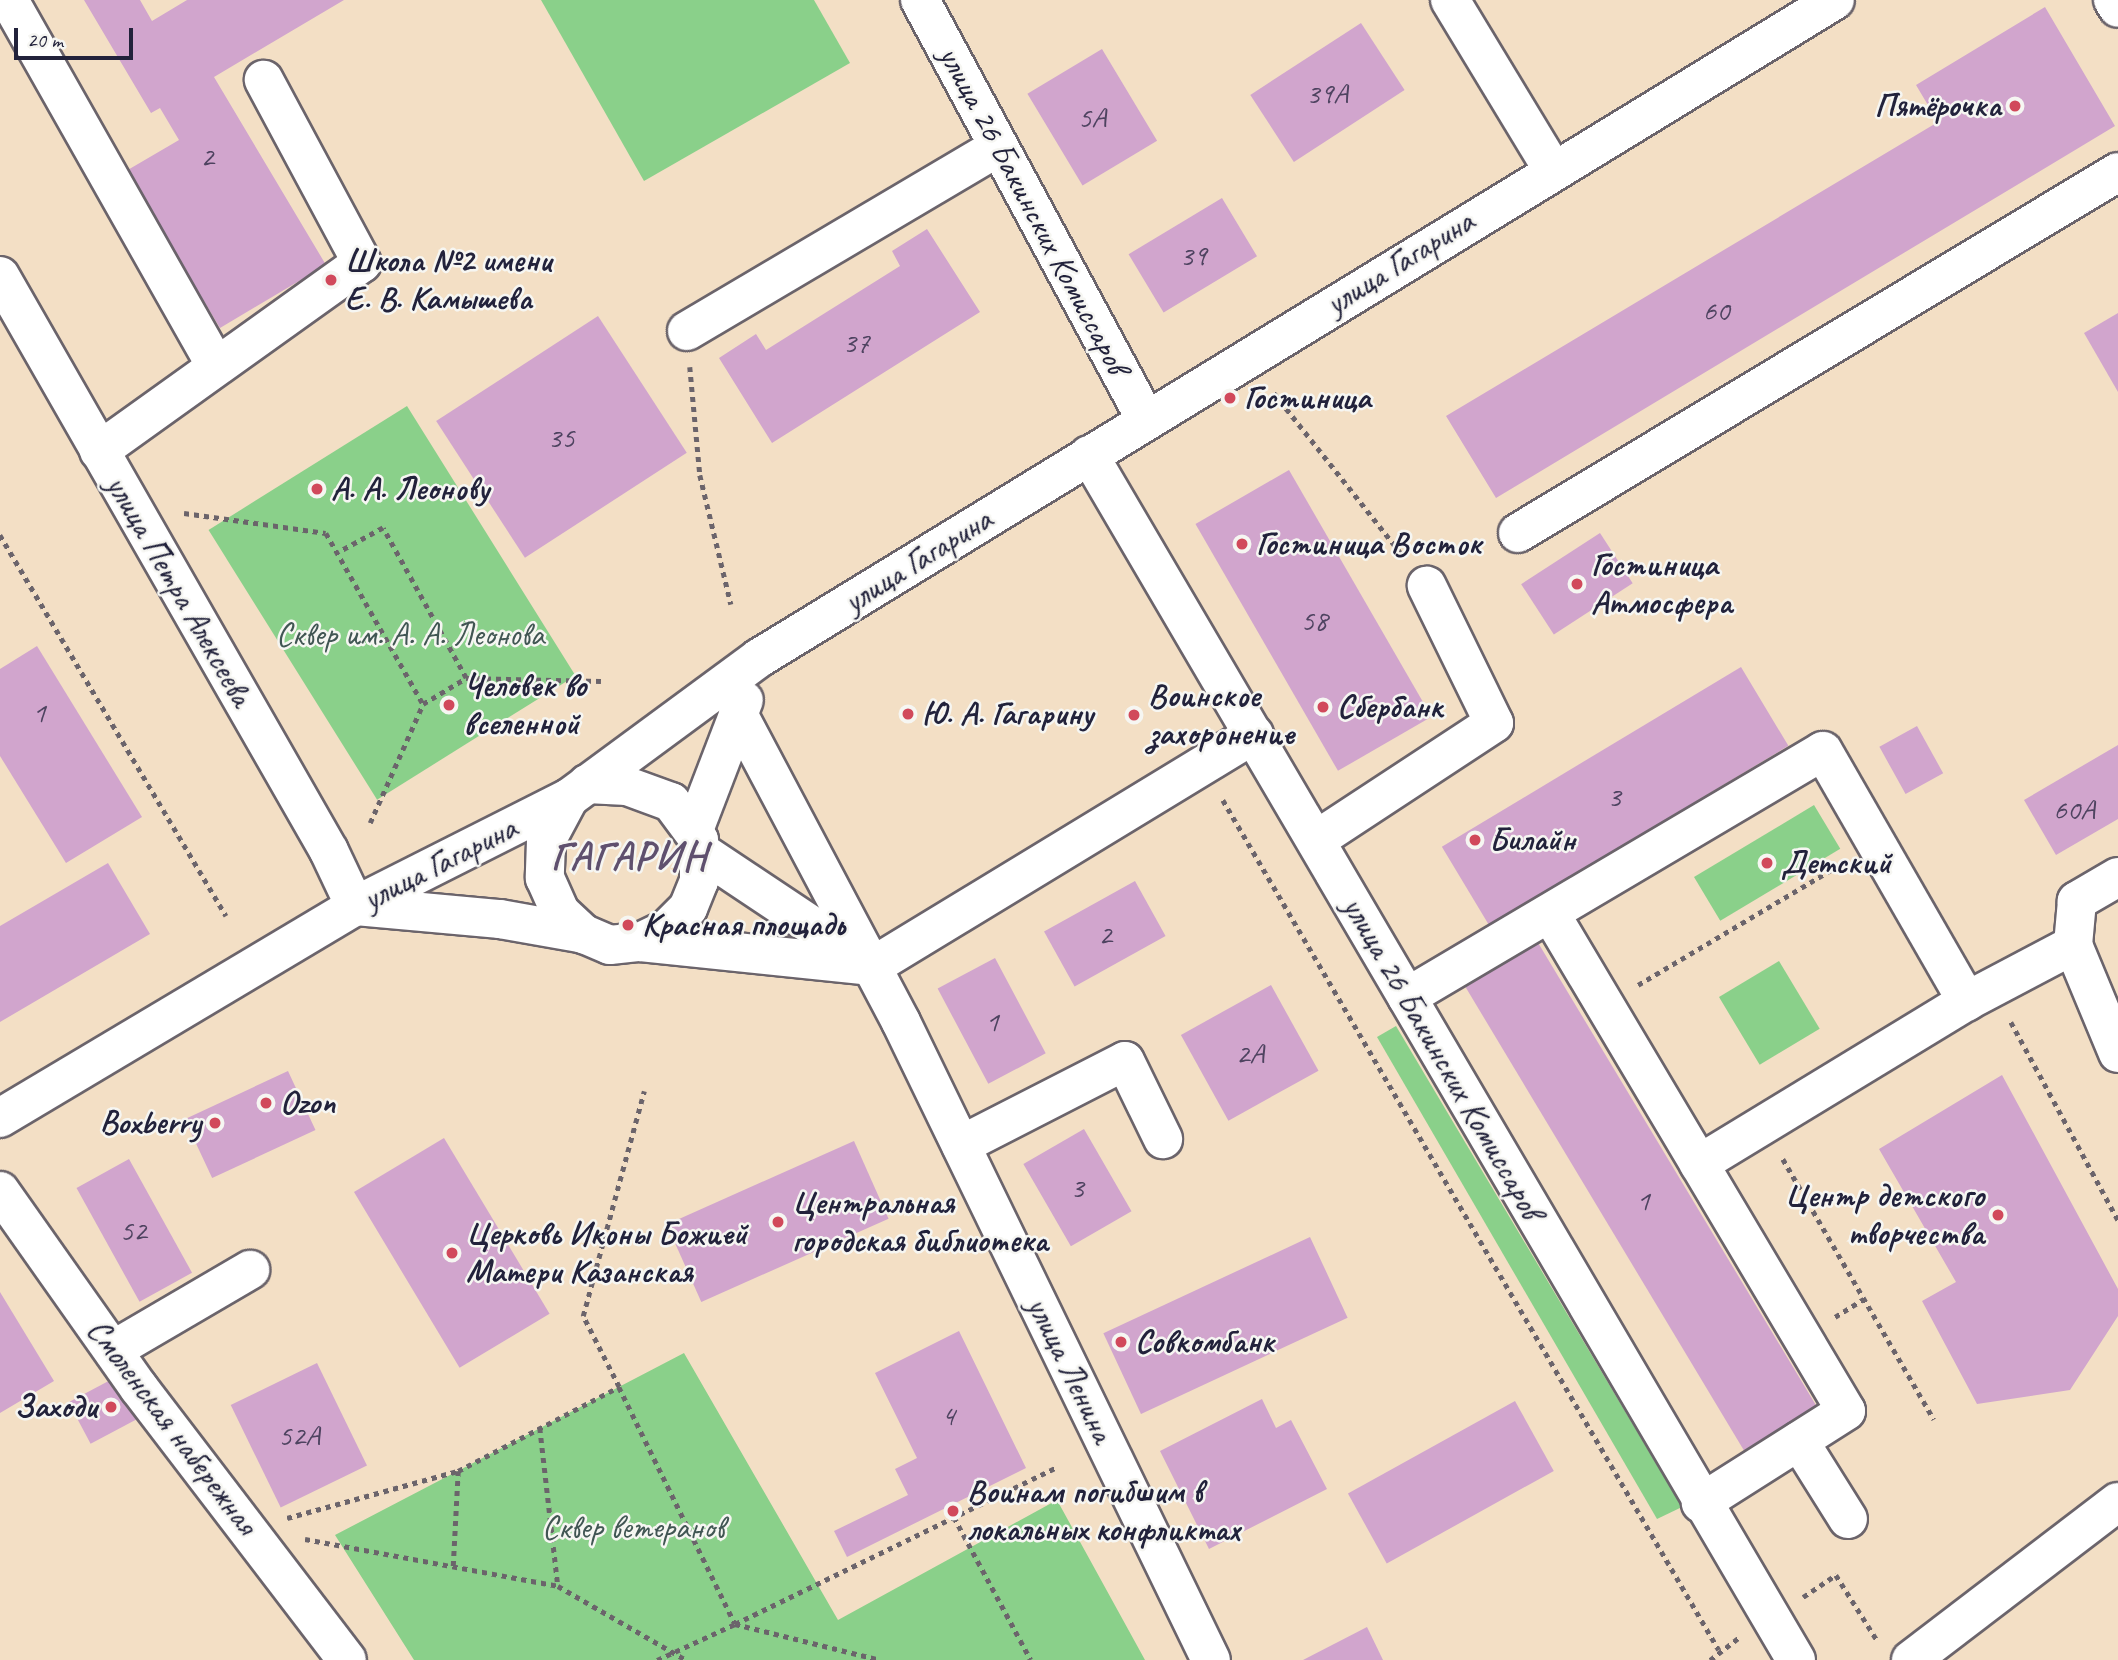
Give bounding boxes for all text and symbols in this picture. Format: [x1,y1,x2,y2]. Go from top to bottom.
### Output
scale bar [18,14,136,58]
text: 20 m [27,27,63,53]
street label: улица 26 Бакинских Комиссаров [930,39,1136,381]
house number: 39А [1306,75,1348,111]
place label: Пятёрочка [1875,86,2001,126]
marker: Пятёрочка [2007,98,2023,114]
house number: 5А [1078,99,1106,135]
house number: 2 [200,138,214,174]
street label: улица Гагарина [1318,202,1482,324]
house number: 39 [1180,237,1206,273]
place label: Школа №2 имени Е. В. Камышева [345,241,552,319]
marker: Школа №2 имени Е. В. Камышева [323,272,339,288]
house number: 60 [1703,292,1729,328]
house number: 37 [843,324,869,360]
place label: Гостиница [1244,378,1370,418]
marker: Гостиница [1222,390,1238,406]
house number: 35 [548,419,574,455]
street label: улица Петра Алексеева [96,468,262,714]
place label: А. А. Леонову [331,469,489,509]
marker: А. А. Леонову [309,481,325,497]
street label: улица Гагарина [836,500,1000,622]
place label: Гостиница Восток [1256,524,1481,564]
marker: Гостиница Восток [1234,536,1250,552]
place label: Гостиница Атмосфера [1591,545,1732,623]
marker: Гостиница Атмосфера [1569,576,1585,592]
house number: 58 [1301,602,1327,638]
park label: Сквер им. А. А. Леонова [277,615,543,655]
place label: Человек во вселенной [463,666,586,744]
place label: Воинское захоронение [1148,676,1294,754]
place label: Сбербанк [1337,687,1442,727]
house number: 1 [32,694,46,730]
place label: Ю. А. Гагарину [922,694,1093,734]
marker: Человек во вселенной [441,697,457,713]
marker: Сбербанк [1315,699,1331,715]
marker: Ю. А. Гагарину [900,706,916,722]
marker: Воинское захоронение [1126,707,1142,723]
house number: 3 [1607,778,1621,814]
house number: 60А [2053,791,2095,827]
street label: улица Гагарина [356,808,524,920]
place label: Билайн [1489,820,1575,860]
district label: ГАГАРИН [547,832,711,880]
marker: Билайн [1467,832,1483,848]
place label: Детский [1781,843,1891,883]
marker: Детский [1759,855,1775,871]
street label: улица 26 Бакинских Комиссаров [1334,890,1550,1226]
place label: Красная площадь [642,905,845,945]
house number: 2 [1098,916,1112,952]
marker: Красная площадь [620,917,636,933]
house number: 1 [985,1003,999,1039]
house number: 2А [1236,1035,1264,1071]
place label: Ozon [280,1083,335,1123]
marker: Ozon [258,1095,274,1111]
place label: Boxberry [100,1103,201,1143]
marker: Boxberry [207,1115,223,1131]
house number: 3 [1070,1169,1084,1205]
place label: Центр детского творчества [1785,1176,1984,1254]
house number: 1 [1636,1182,1650,1218]
place label: Центральная городская библиотека [792,1183,1043,1261]
marker: Центр детского творчества [1990,1207,2006,1223]
house number: 52 [120,1212,146,1248]
place label: Церковь Иконы Божией Матери Казанская [466,1214,745,1292]
marker: Центральная городская библиотека [770,1214,786,1230]
marker: Церковь Иконы Божией Матери Казанская [444,1245,460,1261]
street label: улица Ленина [1018,1291,1122,1449]
street label: Смоленская набережная [77,1310,267,1544]
place label: Совкомбанк [1135,1322,1274,1362]
marker: Совкомбанк [1113,1334,1129,1350]
place label: Заходи [15,1387,97,1427]
house number: 4 [941,1397,955,1433]
marker: Заходи [103,1399,119,1415]
house number: 52А [278,1417,320,1453]
place label: Воинам погибшим в локальных конфликтах [967,1472,1243,1550]
marker: Воинам погибшим в локальных конфликтах [945,1503,961,1519]
park label: Сквер ветеранов [543,1508,723,1548]

